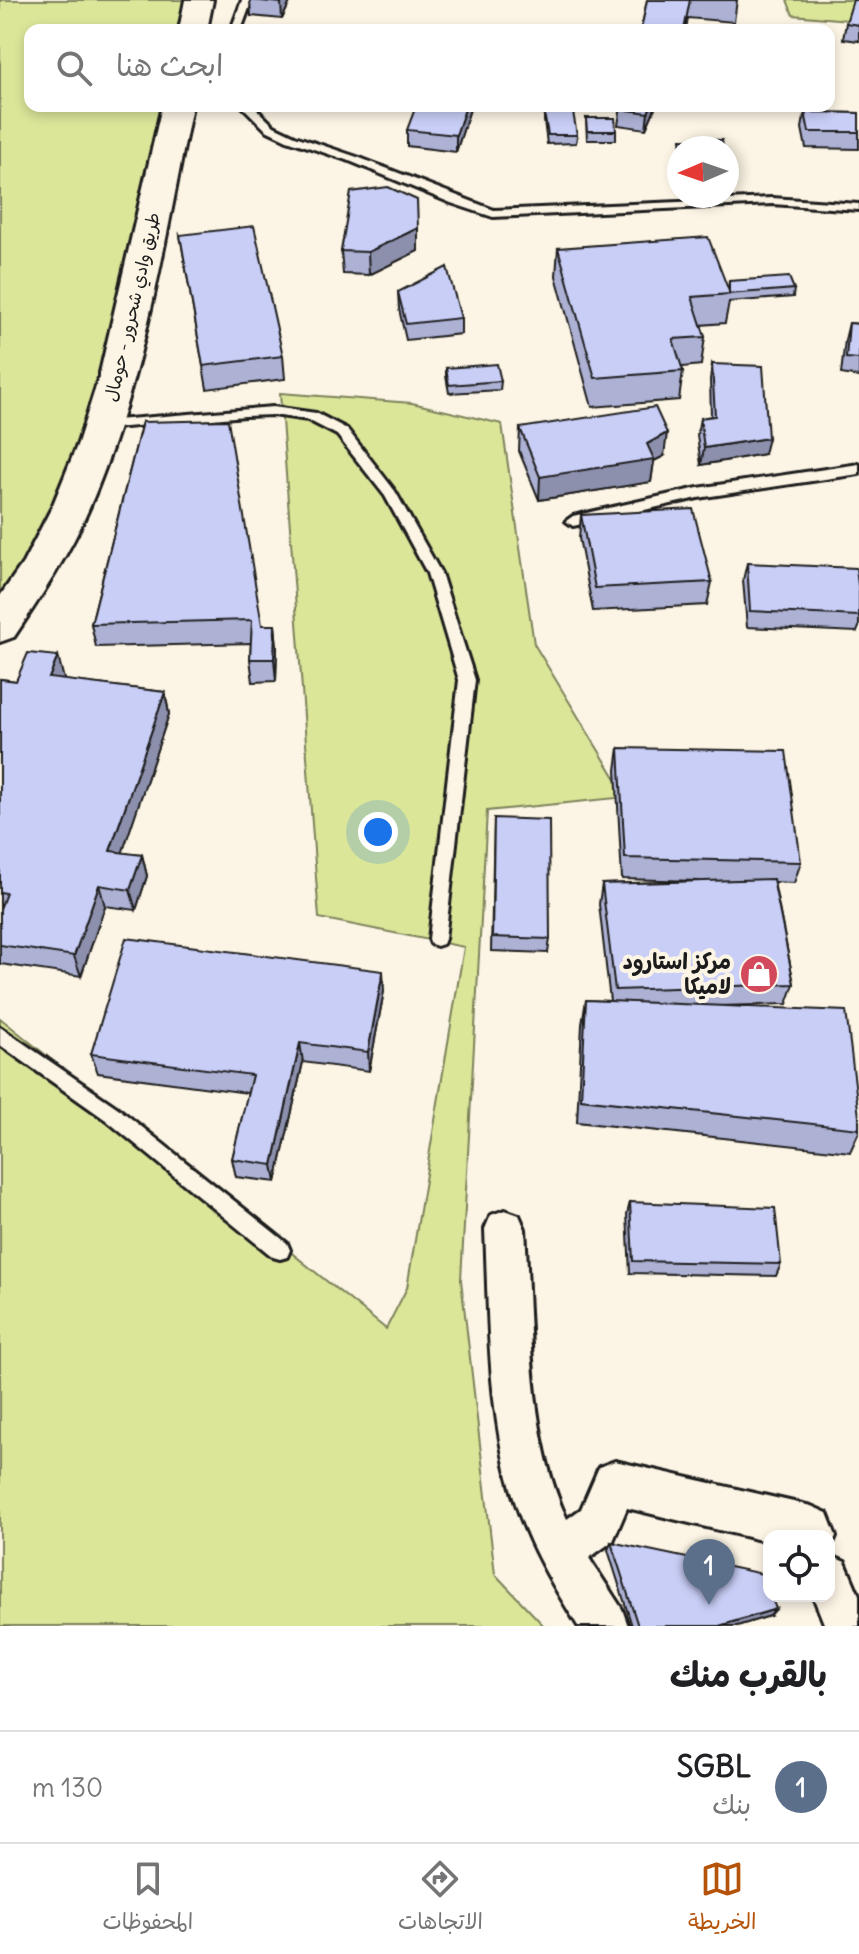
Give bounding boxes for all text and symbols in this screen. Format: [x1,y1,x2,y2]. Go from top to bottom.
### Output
search box [24,24,835,112]
icon: search [52,46,96,90]
text: ابحث هنا [116,46,223,84]
north arrow [667,136,739,208]
street label: طريق وادي شحرور - حومال [99,210,167,404]
your location [358,812,398,852]
place label: مركز استارود لاميكا [623,947,731,1000]
shop icon: مركز استارود لاميكا [738,953,780,995]
map controls [763,1530,835,1602]
button: locate [763,1530,835,1602]
pin: 1 [683,1539,735,1605]
text: بالقرب منك [670,1653,827,1696]
text: SGBL [677,1747,751,1785]
text: 130 m [32,1771,103,1804]
text: 1 [796,1771,806,1804]
text: بنك [712,1788,751,1821]
tab: المحفوظات [102,1857,193,1941]
tab: الاتجاهات [398,1857,483,1941]
tab: الخريطة [688,1857,757,1941]

